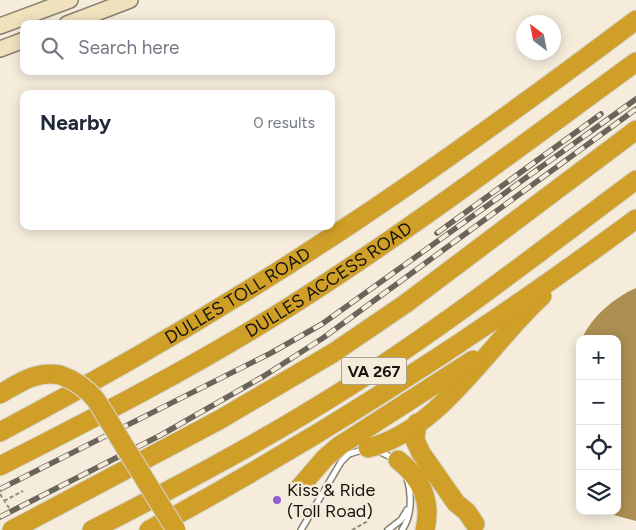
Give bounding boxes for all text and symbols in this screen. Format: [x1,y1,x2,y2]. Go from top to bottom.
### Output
north arrow [516,15,561,60]
search box [20,20,335,75]
icon: search [38,34,66,62]
text: Search here [78,36,180,59]
text: Nearby [40,110,111,135]
text: 0 results [253,113,315,132]
street label: DULLES ACCESS ROAD [241,217,416,342]
street label: DULLES TOLL ROAD [161,243,315,349]
map controls [576,335,621,515]
button: + [576,335,621,380]
road number: VA 267 [342,358,406,384]
button: − [576,380,621,425]
button: locate [576,425,621,470]
button: layers [576,470,621,515]
place label: Kiss & Ride (Toll Road) [287,479,375,522]
marker: Kiss & Ride (Toll Road) [271,494,283,506]

